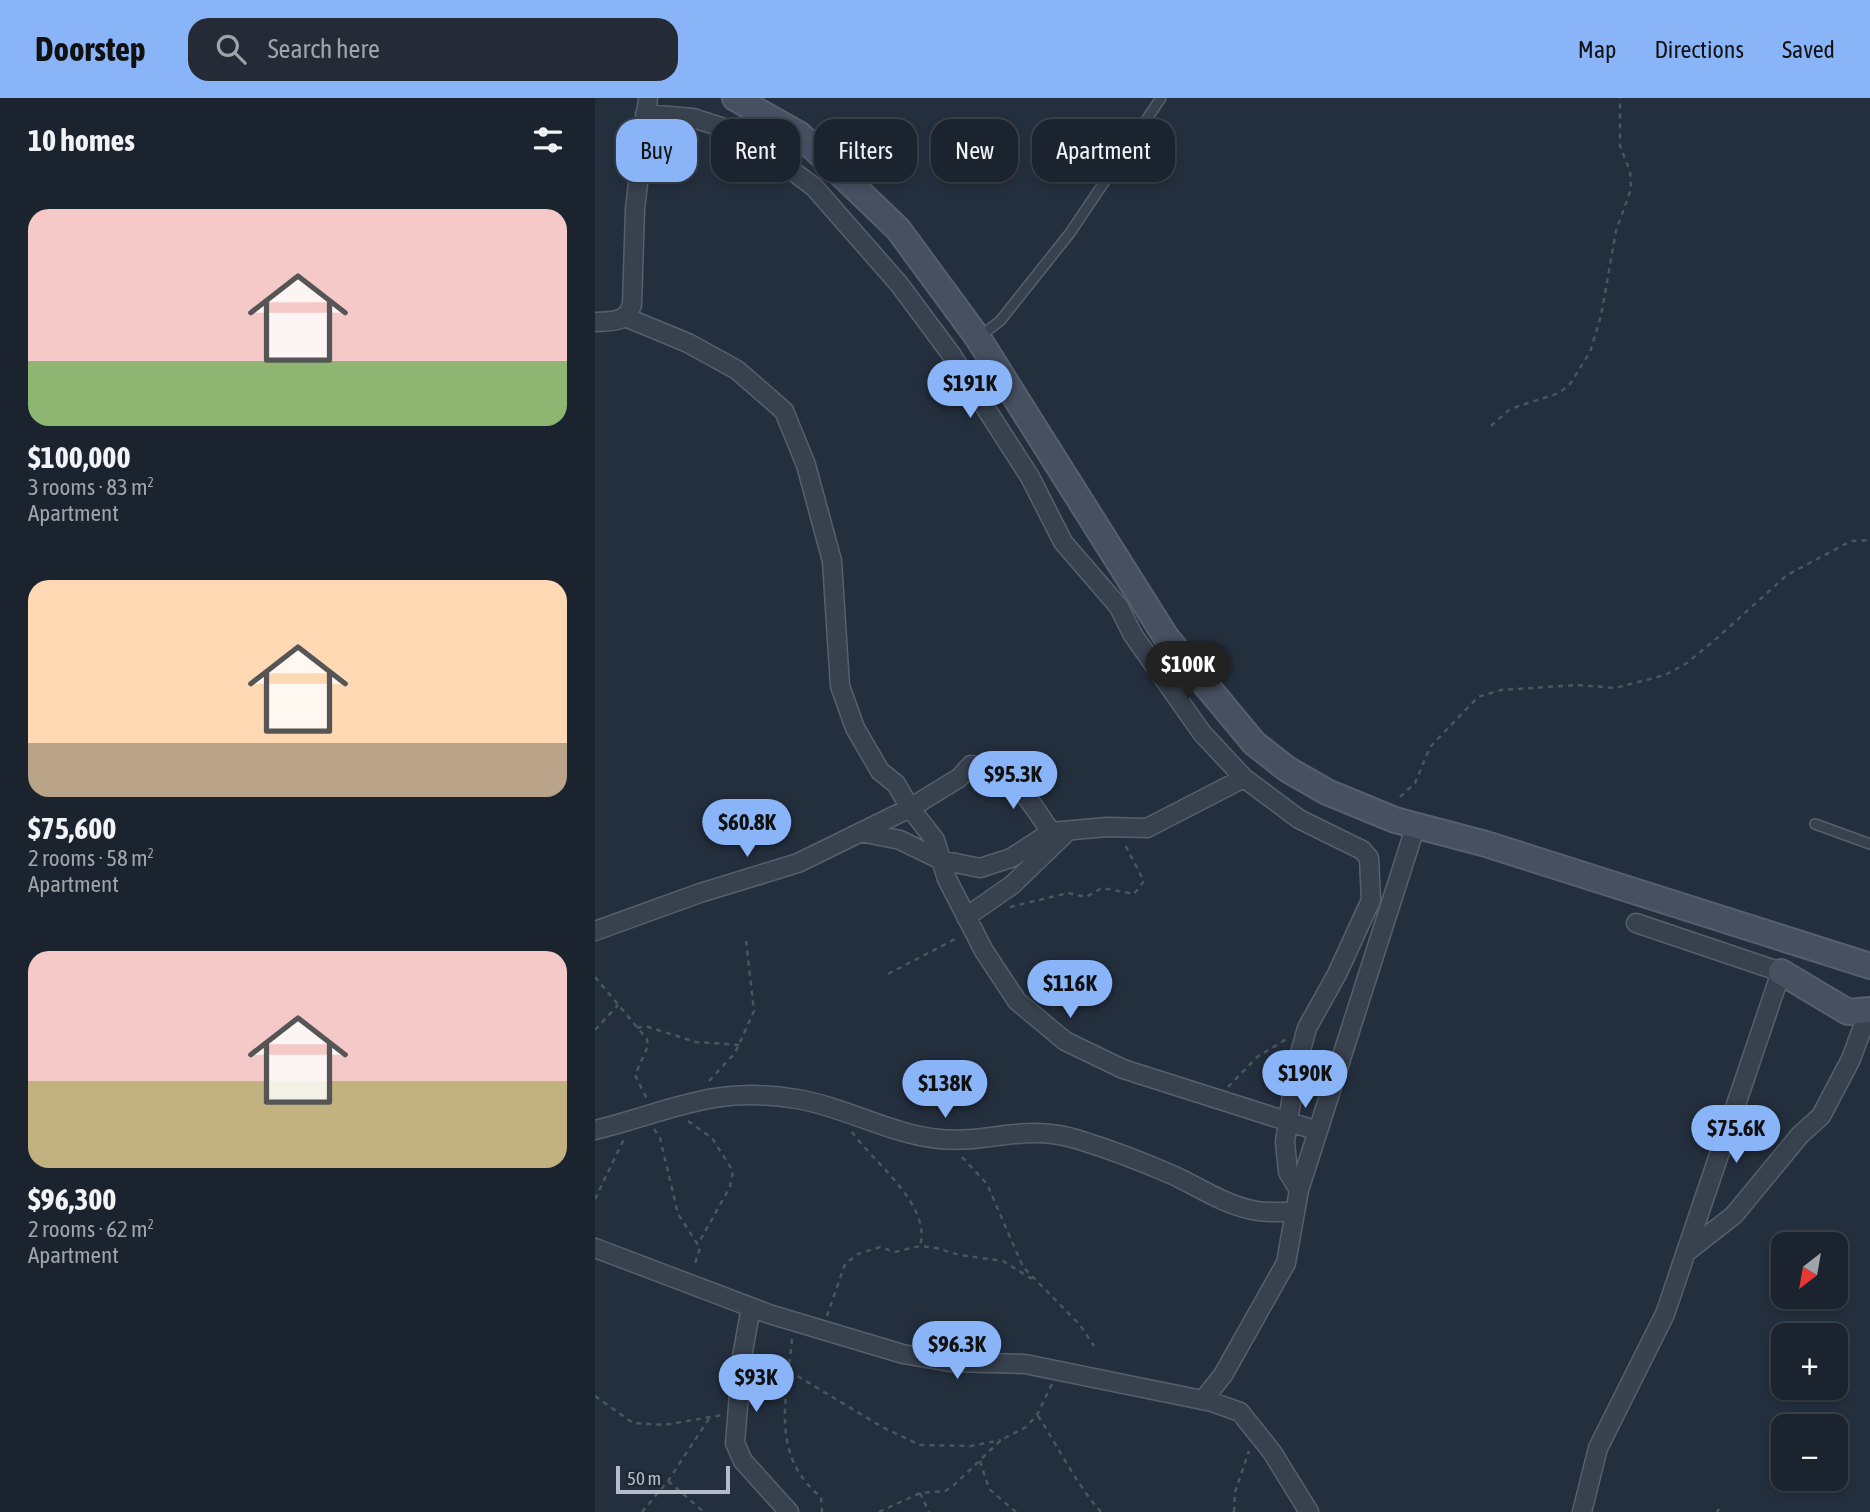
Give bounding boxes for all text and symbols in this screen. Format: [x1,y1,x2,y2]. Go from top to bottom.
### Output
search box [188,18,678,81]
text: Doorstep [35,30,146,68]
icon: search [212,30,250,68]
text: Search here [268,34,380,64]
text: Map [1578,36,1616,63]
text: Directions [1654,36,1744,63]
text: Saved [1782,36,1835,63]
chip: Buy [616,119,697,182]
chip: Rent [711,119,800,182]
chip: Filters [814,119,917,182]
chip: New [931,119,1018,182]
chip: Apartment [1032,119,1175,182]
icon: filters [529,121,567,159]
text: 10 homes [28,123,135,157]
icon: home [235,255,361,381]
pin: $191K [921,360,1019,420]
text: $191K [943,370,997,396]
text: $100,000 [28,440,131,474]
text: 3 rooms · 83 m² [28,474,154,500]
text: Apartment [28,500,119,526]
icon: home [235,626,361,752]
pin: $100K [1139,642,1237,701]
text: $100K [1161,651,1215,677]
pin: $95.3K [956,752,1070,811]
text: $95.3K [984,761,1042,787]
pin: $60.8K [690,800,804,859]
text: $60.8K [718,809,776,835]
text: $75,600 [28,811,116,845]
text: 2 rooms · 58 m² [28,845,154,871]
text: Apartment [28,871,119,897]
pin: $116K [1021,960,1119,1020]
text: $116K [1043,970,1097,996]
icon: home [235,997,361,1123]
pin: $190K [1256,1051,1354,1110]
pin: $138K [896,1060,994,1120]
text: $190K [1278,1060,1332,1086]
text: $138K [918,1070,972,1096]
pin: $75.6K [1679,1105,1793,1165]
text: $75.6K [1707,1115,1765,1141]
text: $96,300 [28,1182,116,1216]
text: 2 rooms · 62 m² [28,1216,154,1242]
north arrow [1771,1232,1848,1309]
map controls [1771,1232,1848,1491]
text: Apartment [28,1242,119,1268]
pin: $96.3K [900,1322,1014,1381]
button: + [1771,1323,1848,1400]
text: $96.3K [928,1331,986,1357]
pin: $93K [715,1354,797,1414]
text: $93K [735,1364,777,1390]
button: − [1771,1414,1848,1491]
scale bar [616,1463,730,1495]
text: 50 m [627,1467,661,1489]

